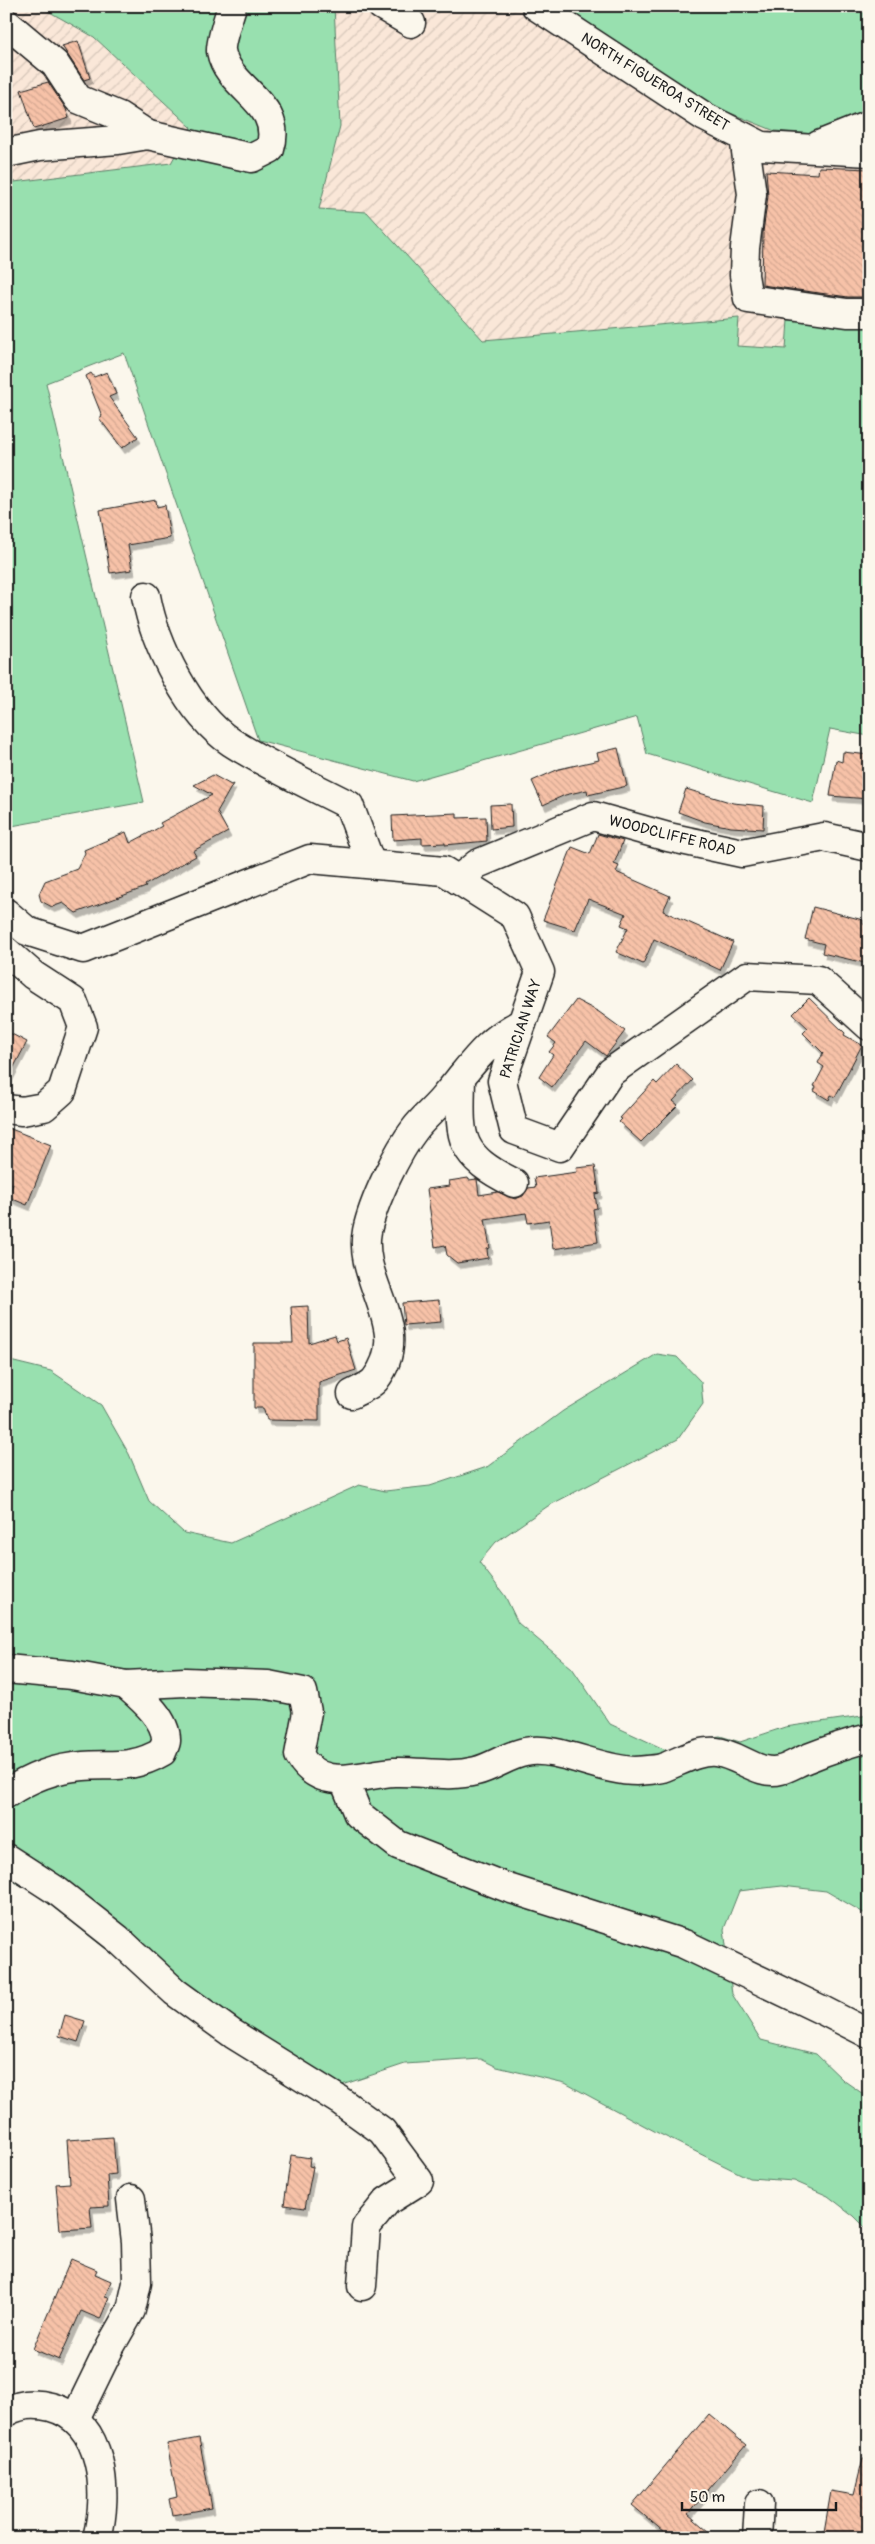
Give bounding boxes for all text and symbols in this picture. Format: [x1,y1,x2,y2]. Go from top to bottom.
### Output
street label: NORTH FIGUEROA STREET [577,29,733,135]
street label: WOODCLIFFE ROAD [607,811,737,861]
street label: PATRICIAN WAY [496,977,546,1081]
scale bar [682,2479,836,2511]
text: 50 m [690,2488,725,2507]

